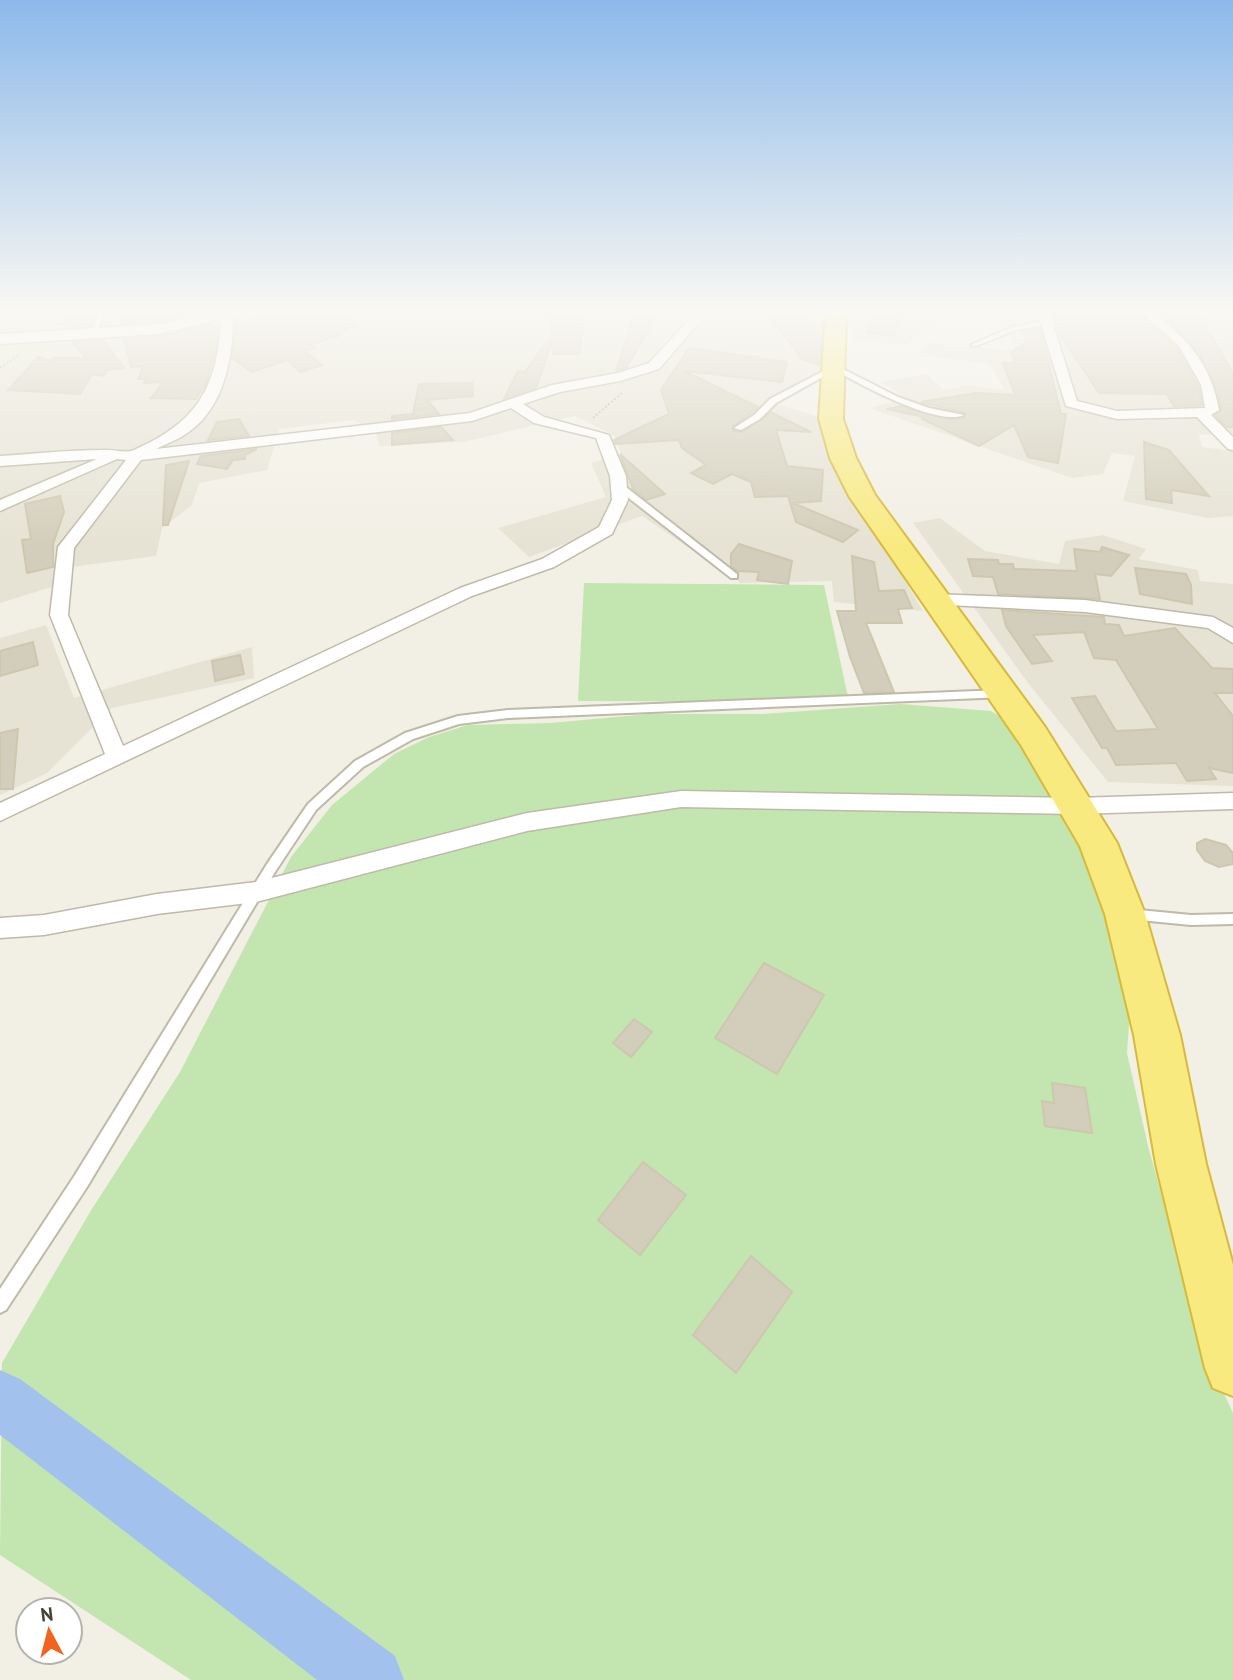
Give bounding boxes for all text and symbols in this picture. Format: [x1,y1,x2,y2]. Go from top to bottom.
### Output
north arrow [14,1596,84,1666]
text: N [39,1601,55,1627]

